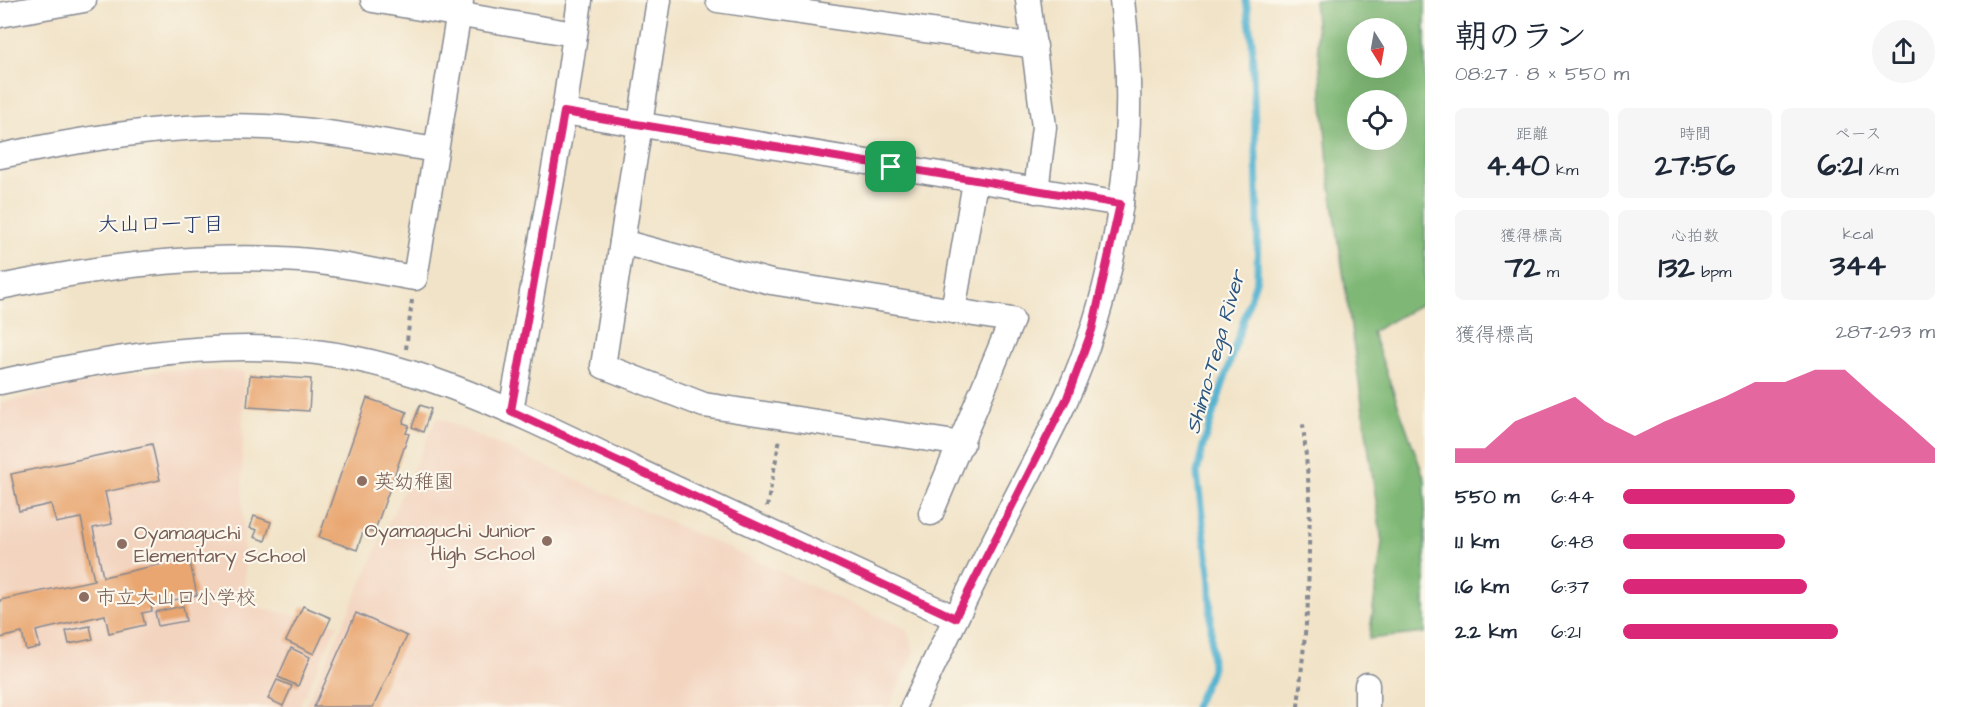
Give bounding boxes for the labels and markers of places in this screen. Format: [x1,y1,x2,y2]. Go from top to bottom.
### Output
pin [865,141,916,192]
place label: 英幼稚園 [374,468,454,496]
marker: 英幼稚園 [355,474,369,488]
place label: Oyamaguchi Junior High School [365,517,535,569]
place label: Oyamaguchi Elementary School [134,519,306,571]
marker: Oyamaguchi Junior High School [540,534,554,548]
marker: Oyamaguchi Elementary School [115,537,129,551]
place label: 市立大山口小学校 [96,584,256,612]
marker: 市立大山口小学校 [77,590,91,604]

